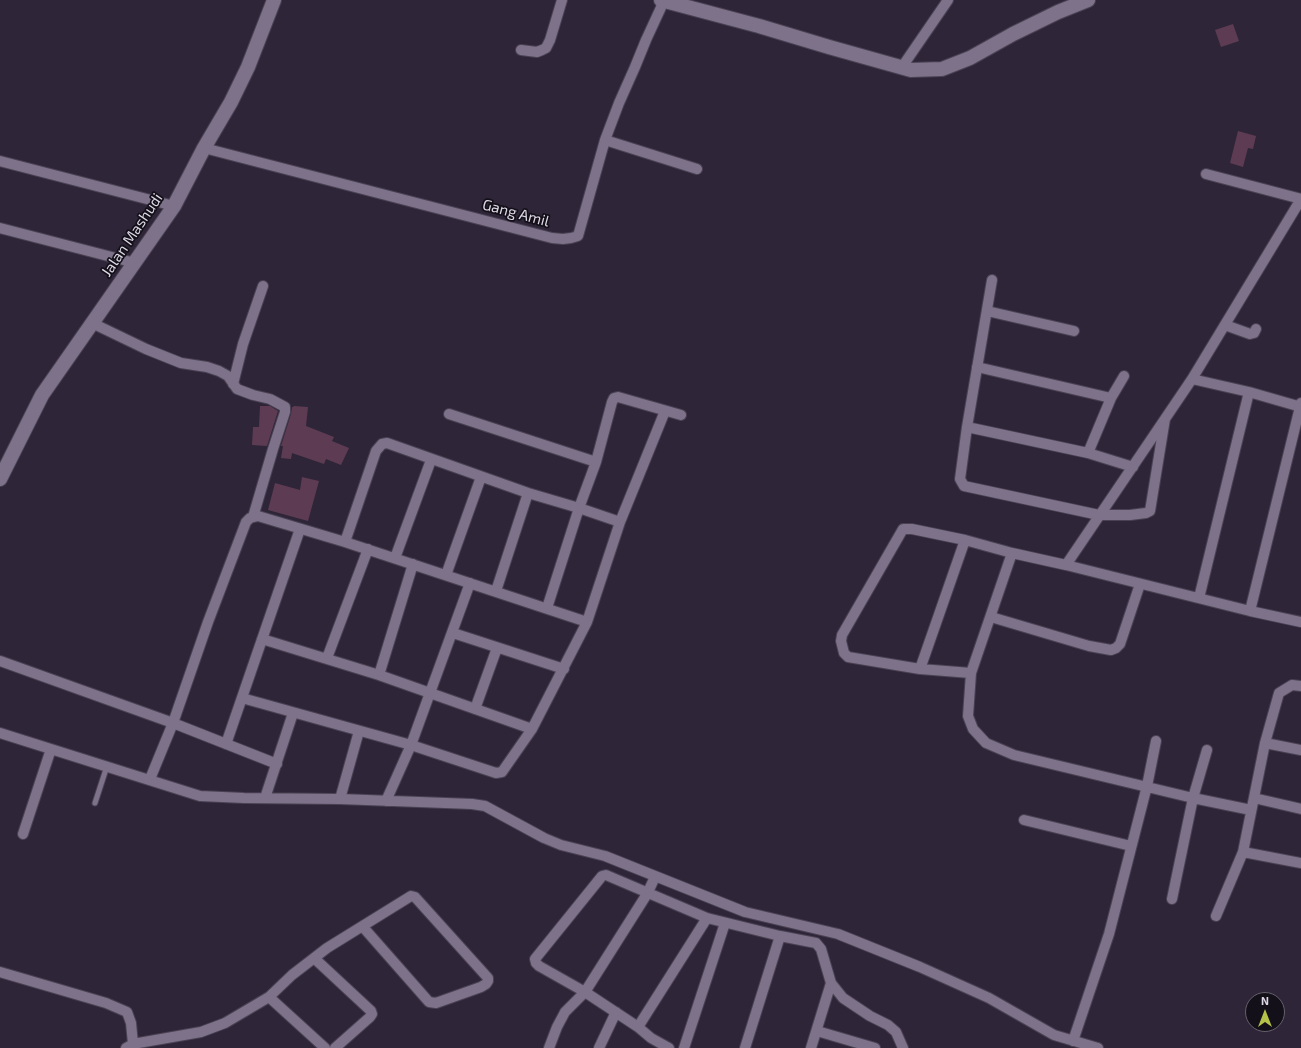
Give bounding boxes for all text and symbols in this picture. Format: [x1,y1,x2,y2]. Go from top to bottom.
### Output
street label: Jalan Mashudi [98,190,166,280]
street label: Gang Amil [480,195,552,231]
north arrow [1245,992,1285,1032]
text: N [1261,994,1269,1007]

